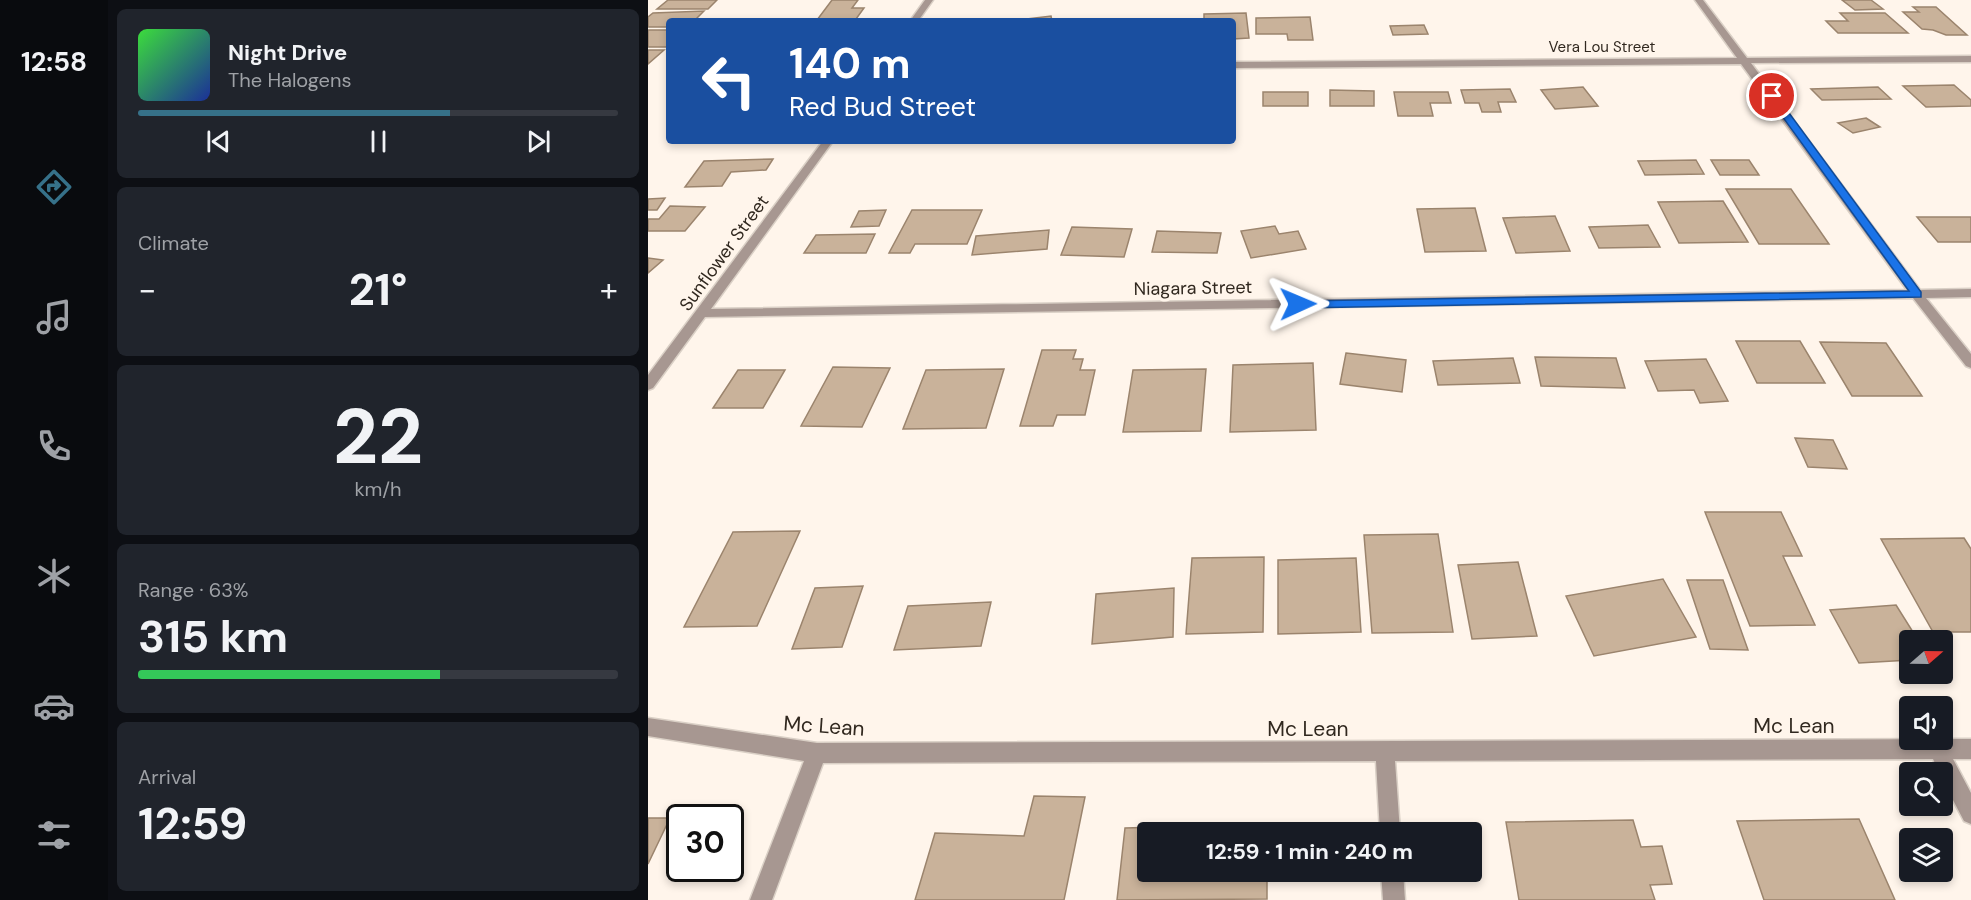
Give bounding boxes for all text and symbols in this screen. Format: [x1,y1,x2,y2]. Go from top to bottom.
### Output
text: 140 m [789,36,911,91]
street label: Vera Lou Street [1549,37,1656,57]
text: Night Drive [228,38,347,67]
icon: left [690,42,768,120]
text: 12:58 [21,44,87,79]
text: The Halogens [228,67,351,93]
pin [1746,70,1797,121]
icon: arrive [1755,79,1788,112]
text: Red Bud Street [789,89,976,124]
icon: previous [202,125,235,158]
icon: pause [362,125,395,158]
icon: next [522,125,555,158]
icon: directions [33,166,75,208]
street label: Sunflower Street [674,190,774,316]
text: Climate [138,230,209,256]
text: 21° [349,260,407,319]
text: − [138,268,156,311]
text: + [600,268,618,311]
position arrow [1266,272,1330,336]
street label: Niagara Street [1133,275,1253,301]
icon: music [33,296,75,338]
text: 22 [333,386,423,487]
icon: phone [33,425,75,467]
text: km/h [354,476,402,502]
icon: climate [33,555,75,597]
text: Range · 63% [138,577,248,603]
text: 315 km [138,607,288,666]
north arrow [1899,630,1953,684]
map controls [1899,630,1953,882]
icon: car [33,685,75,727]
button: sound [1899,696,1953,750]
street label: Mc Lean [782,709,866,743]
street label: Mc Lean [1753,712,1835,740]
street label: Mc Lean [1267,715,1349,743]
button: search [1899,762,1953,816]
text: Arrival [138,764,196,790]
text: 12:59 [138,794,247,853]
speed limit sign: 30 [666,804,744,882]
icon: filters [33,814,75,856]
button: layers [1899,828,1953,882]
text: 12:59 · 1 min · 240 m [1206,837,1413,866]

